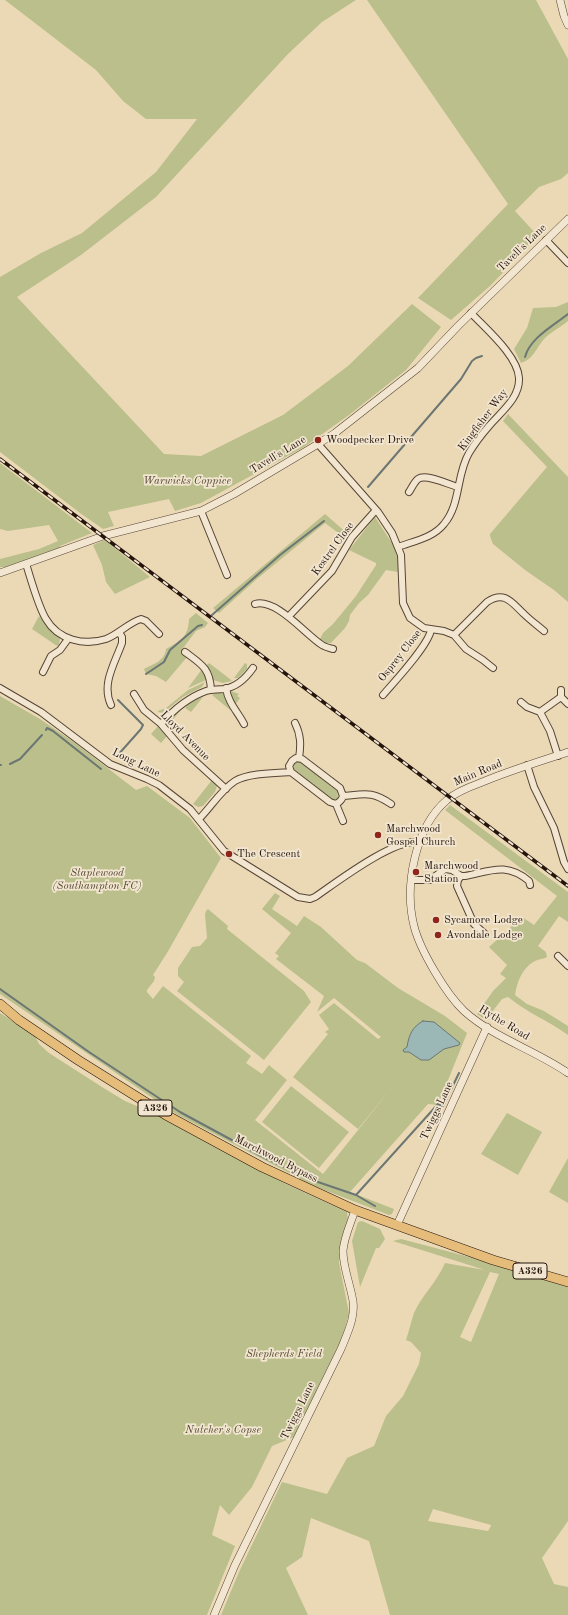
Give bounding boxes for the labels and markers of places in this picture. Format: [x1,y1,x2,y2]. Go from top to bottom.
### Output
place label: Woodpecker Drive [326,433,414,447]
marker: Woodpecker Drive [313,435,323,445]
place label: Marchwood Gospel Church [386,822,455,848]
marker: Marchwood Gospel Church [373,830,383,840]
place label: The Crescent [237,847,300,861]
marker: The Crescent [224,849,234,859]
place label: Marchwood Station [424,859,479,885]
marker: Marchwood Station [411,867,421,877]
place label: Sycamore Lodge [444,913,523,927]
marker: Sycamore Lodge [431,915,441,925]
place label: Avondale Lodge [446,928,522,942]
marker: Avondale Lodge [433,930,443,940]

